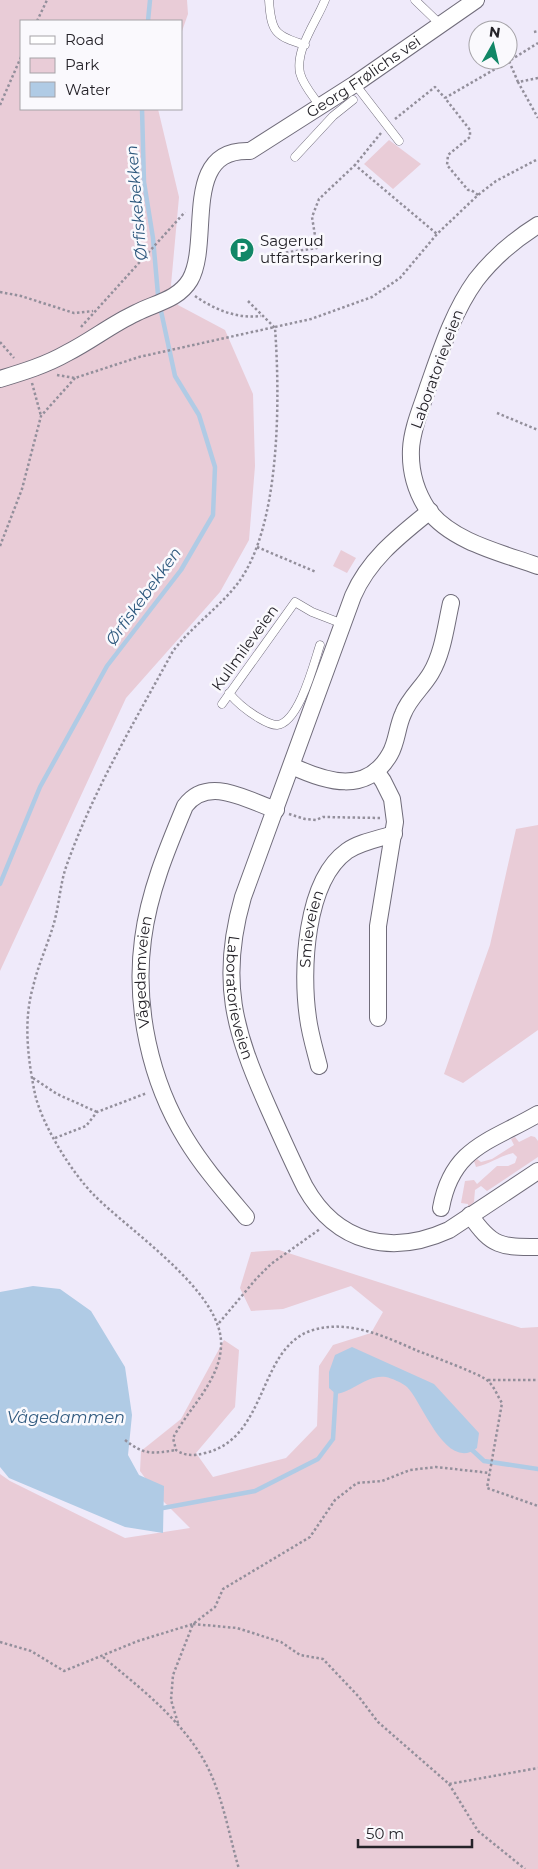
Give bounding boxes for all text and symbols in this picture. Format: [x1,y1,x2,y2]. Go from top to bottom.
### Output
legend [20,20,182,110]
north arrow [468,20,518,70]
text: N [488,22,502,42]
text: Road [65,30,104,49]
street label: Georg Frølichs vei [303,31,424,122]
text: Park [65,55,99,74]
text: Water [65,80,111,99]
water label: Ørfiskebekken [122,144,151,262]
place label: Sagerud utfartsparkering [260,231,383,267]
parking icon: Sagerud utfartsparkering [229,237,255,263]
street label: Laboratorieveien [406,306,467,431]
water label: Ørfiskebekken [102,544,185,649]
street label: Kullmileveien [207,601,282,694]
street label: Smieveien [295,887,327,968]
street label: Vågedamveien [130,914,156,1030]
street label: Laboratorieveien [222,934,258,1062]
water label: Vågedammen [7,1408,125,1427]
scale bar [358,1816,472,1848]
text: 50 m [366,1824,404,1843]

